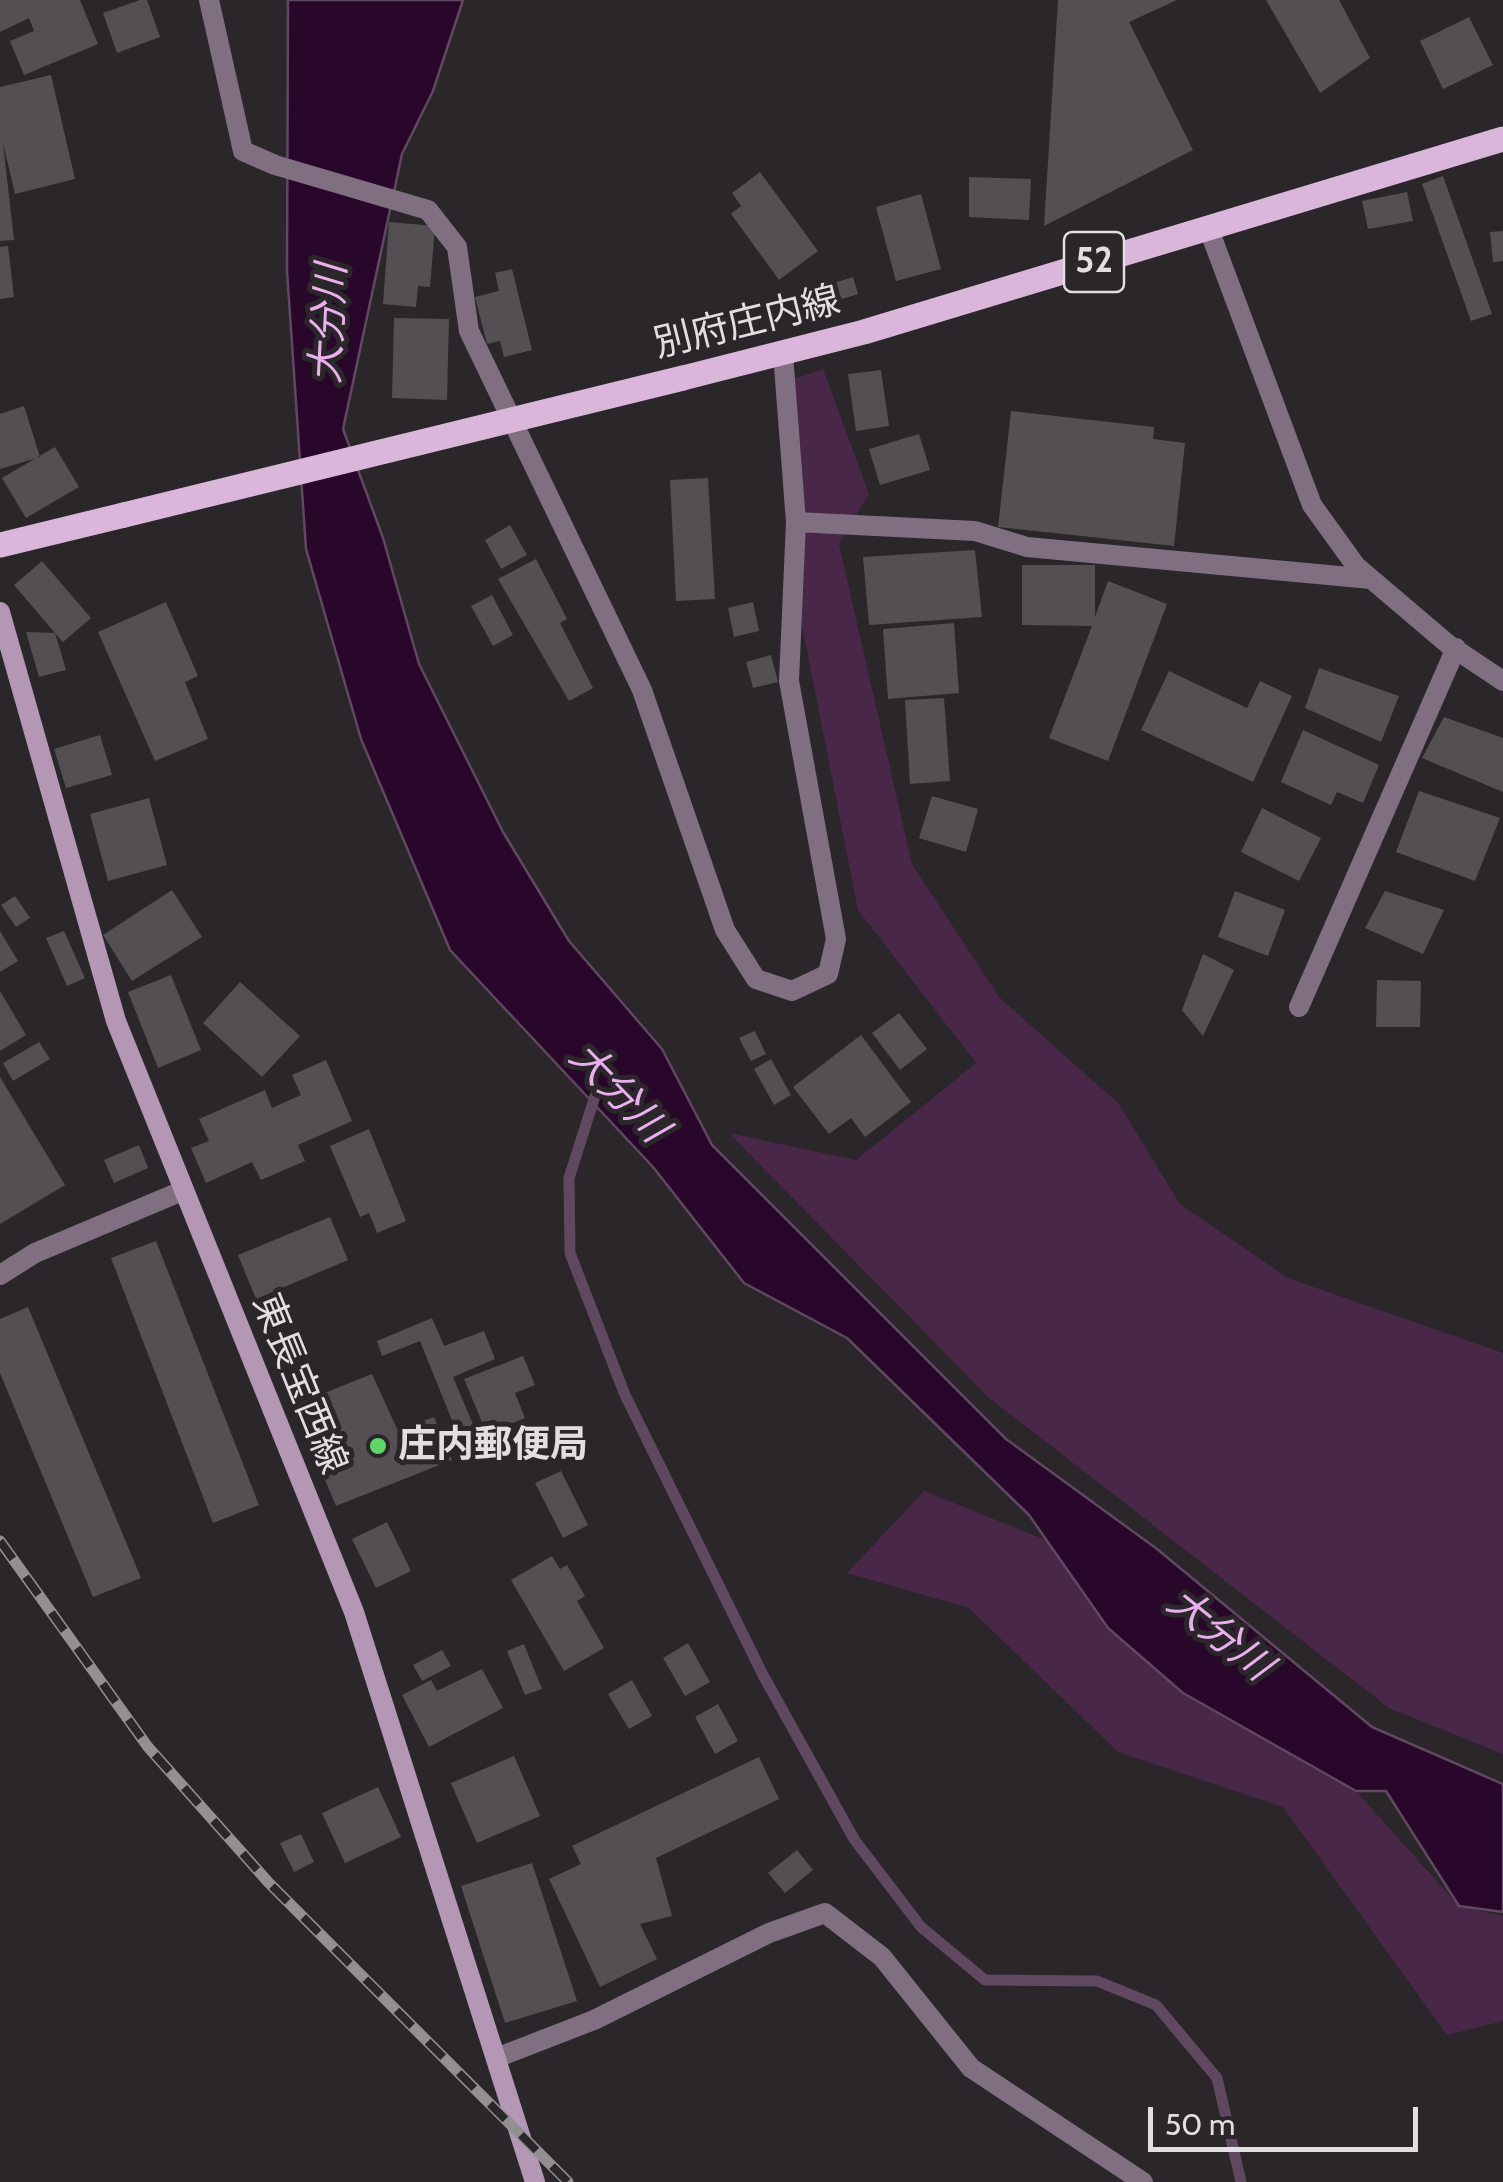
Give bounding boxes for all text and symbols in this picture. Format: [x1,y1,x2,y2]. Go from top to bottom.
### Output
road number: 52 [1064,232,1124,292]
water label: 大分川 [303,263,357,385]
street label: 別府庄内線 [649,278,845,368]
water label: 大分川 [559,1033,677,1153]
street label: 東長宝西線 [242,1287,356,1481]
place label: 庄内郵便局 [398,1423,588,1469]
marker: 庄内郵便局 [367,1435,389,1457]
water label: 大分川 [1157,1579,1281,1691]
scale bar [1153,2087,1423,2149]
text: 50 m [1165,2106,1235,2143]

